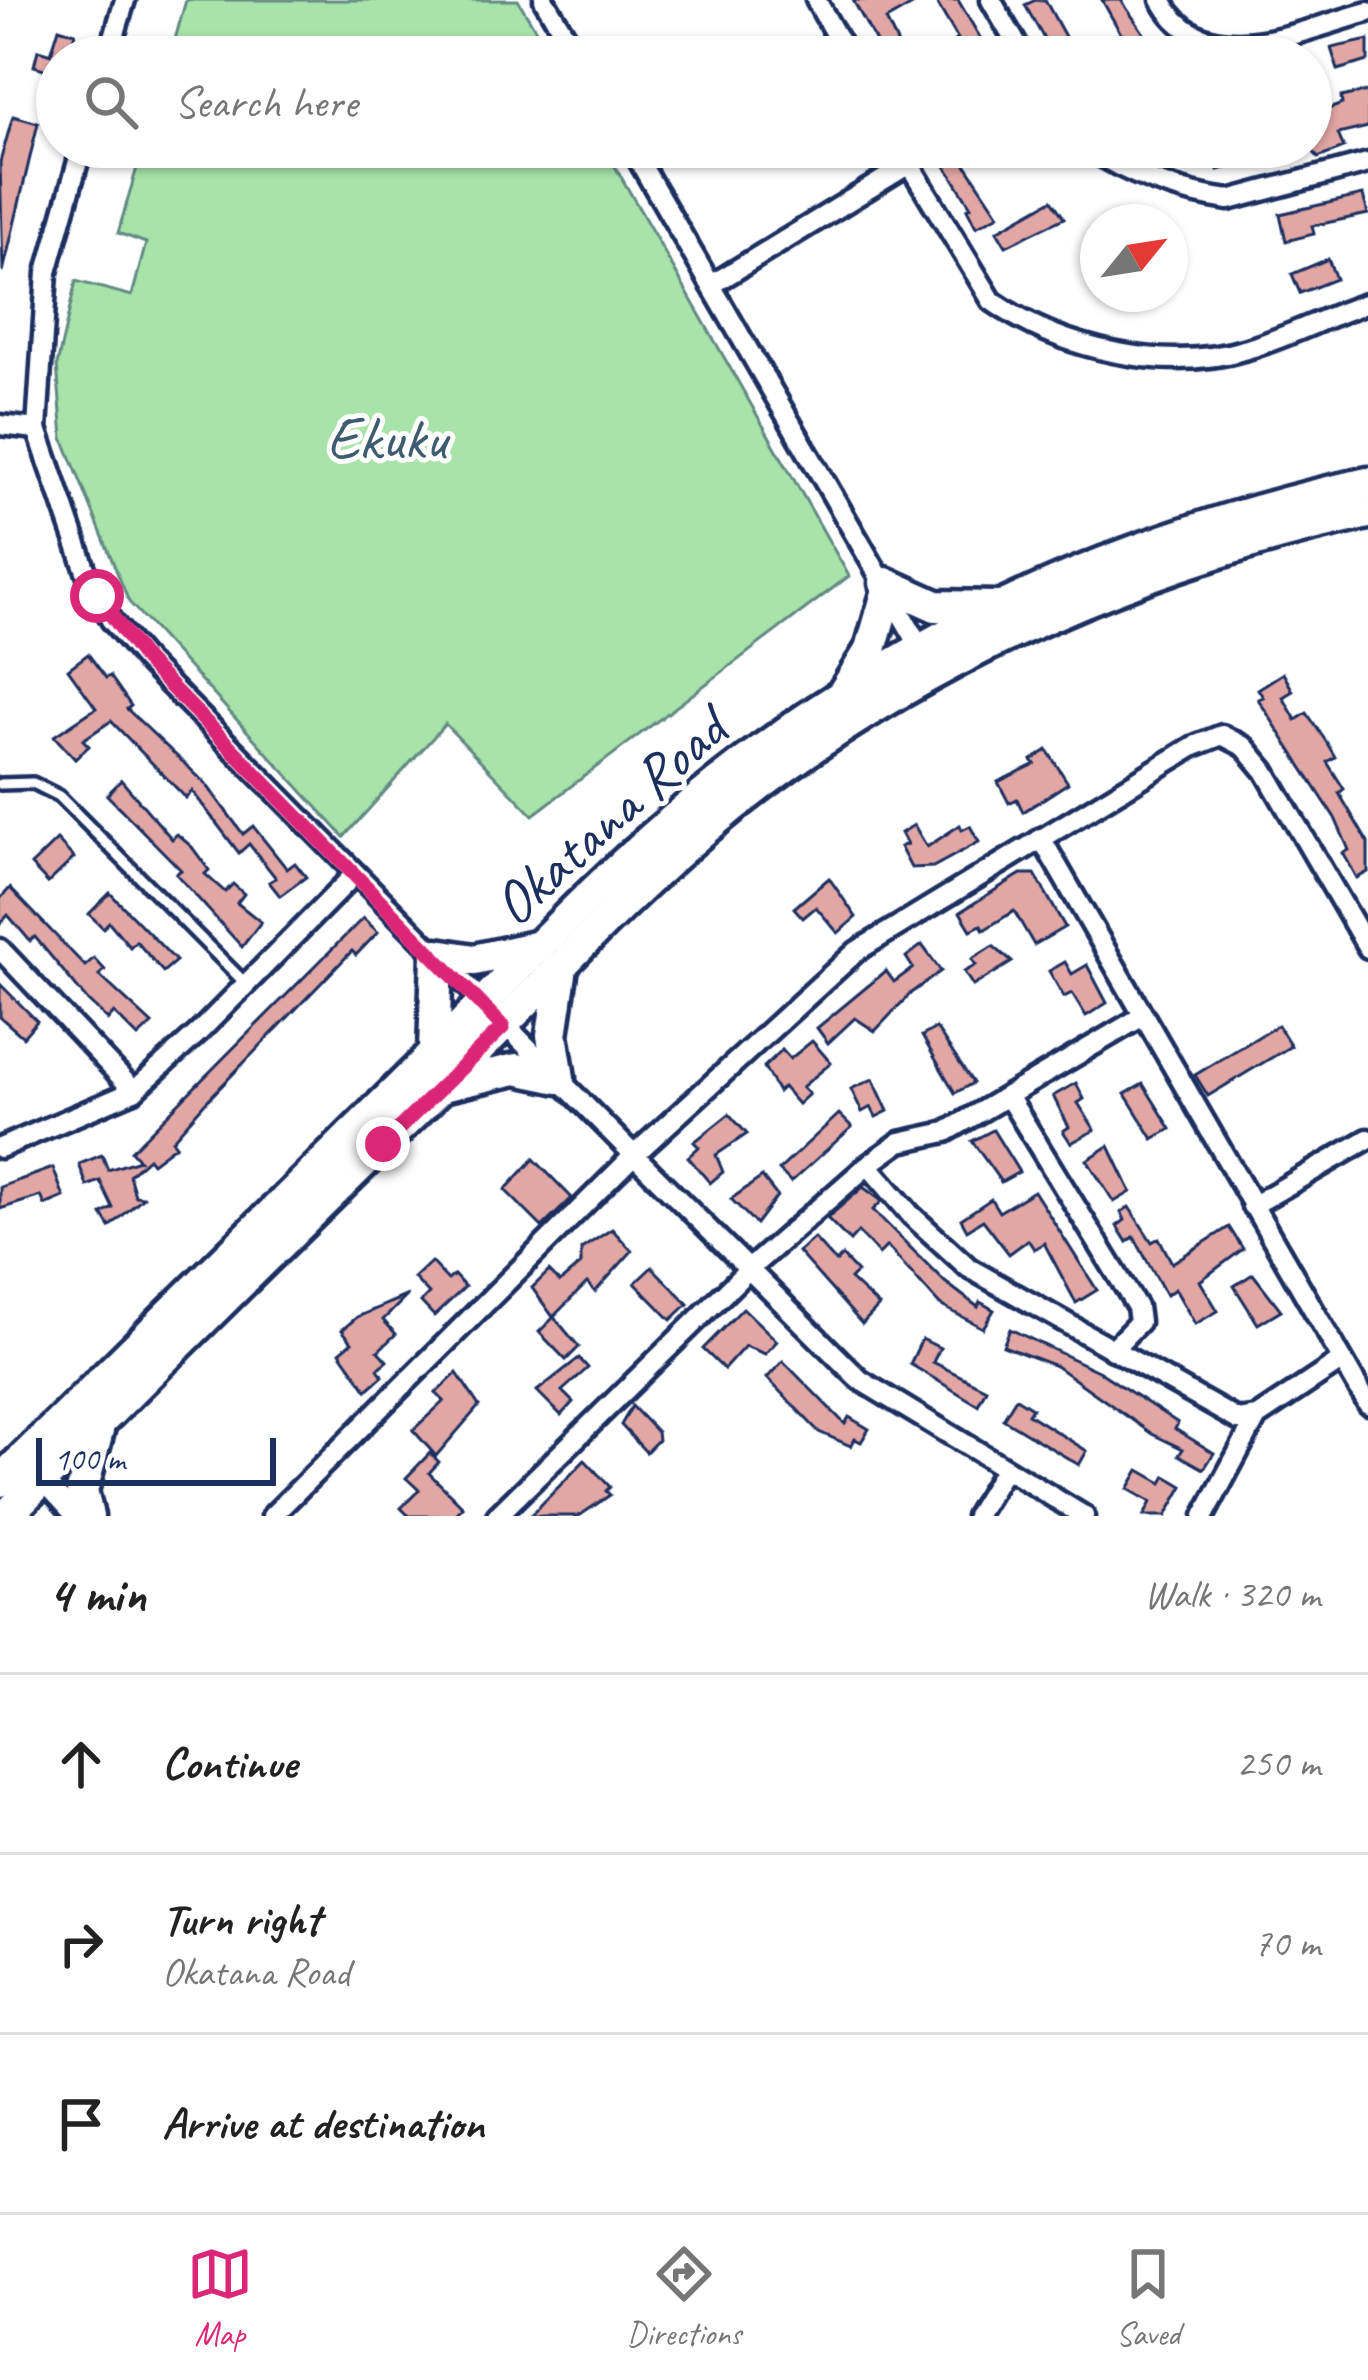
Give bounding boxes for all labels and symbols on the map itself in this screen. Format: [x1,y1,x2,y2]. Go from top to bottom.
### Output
north arrow [1080,204,1188,312]
park label: Ekuku [327,400,451,476]
route start [70,569,124,623]
street label: Okatana Road [476,686,748,942]
route end [356,1117,410,1171]
scale bar [36,1432,276,1485]

